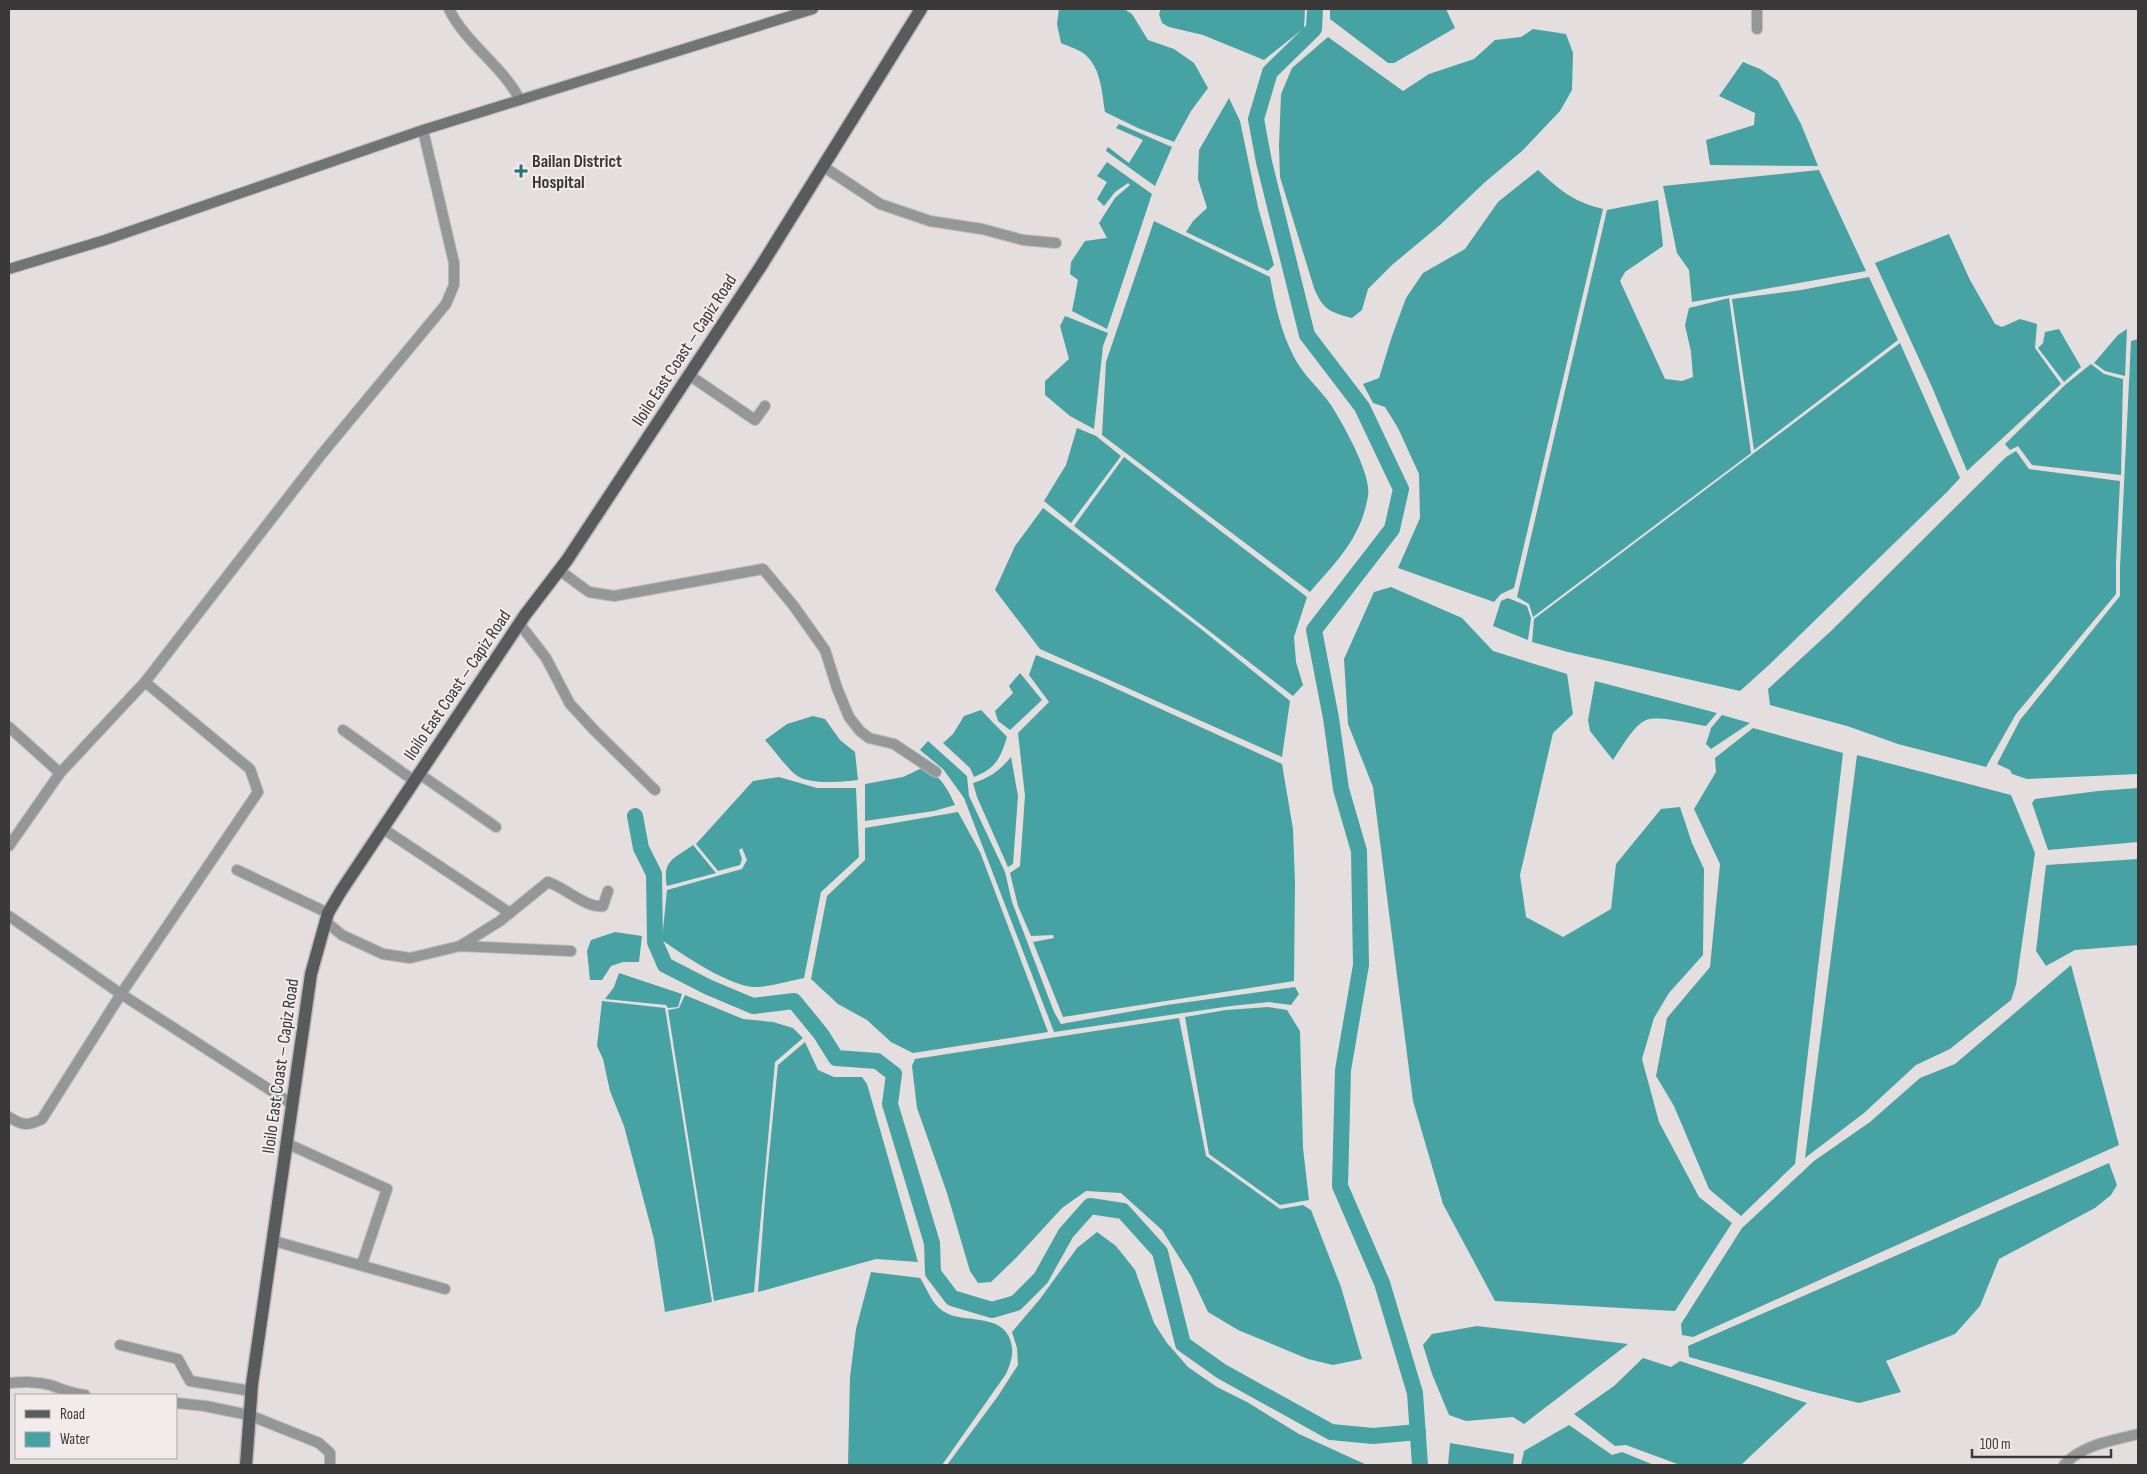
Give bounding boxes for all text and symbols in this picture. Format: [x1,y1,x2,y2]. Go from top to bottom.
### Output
place label: Bailan District Hospital [532,151,622,193]
marker: Bailan District Hospital [514,164,528,178]
street label: Iloilo East Coast – Capiz Road [628,271,741,430]
street label: Iloilo East Coast – Capiz Road [399,606,515,764]
street label: Iloilo East Coast – Capiz Road [258,977,303,1155]
legend [15,1394,178,1459]
text: Road [60,1405,85,1424]
scale bar [1972,1426,2111,1458]
text: Water [60,1430,91,1449]
text: 100 m [1980,1435,2011,1454]

